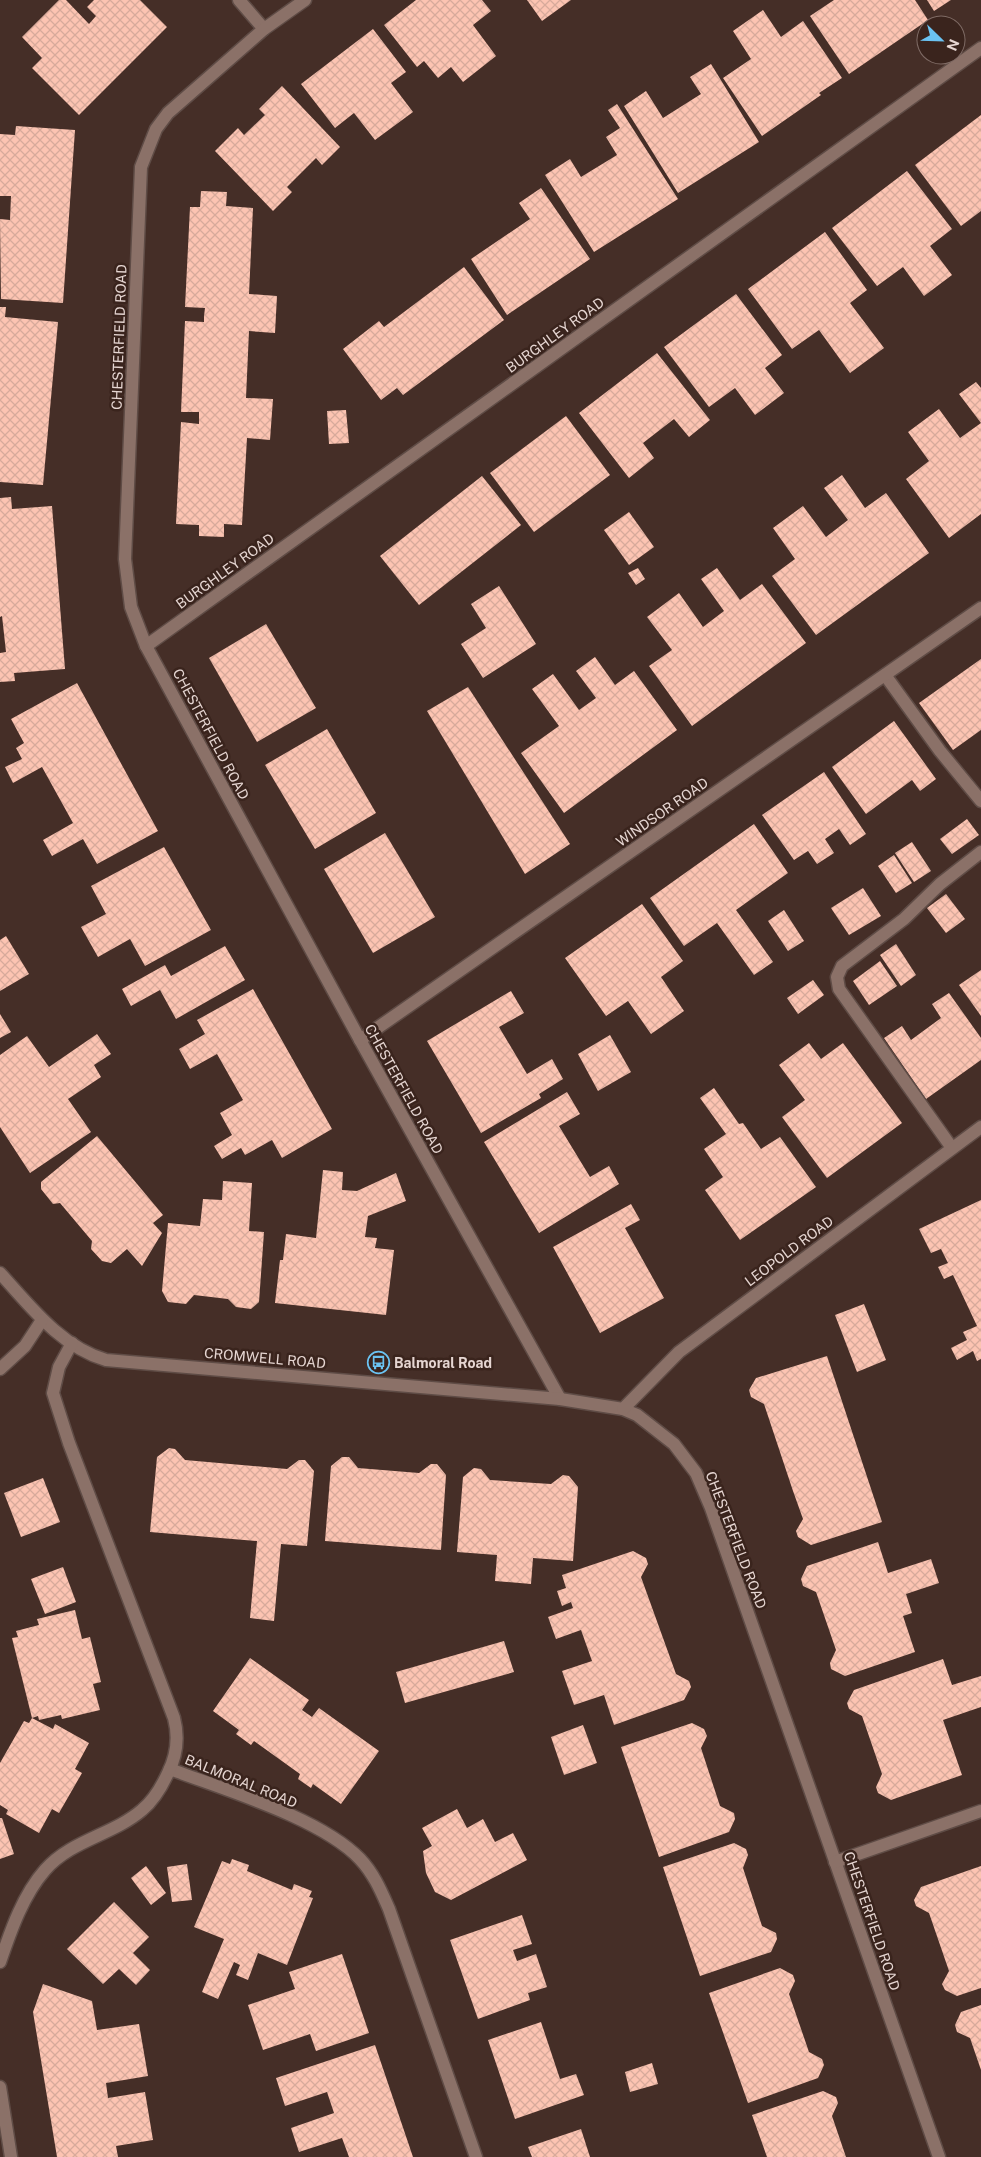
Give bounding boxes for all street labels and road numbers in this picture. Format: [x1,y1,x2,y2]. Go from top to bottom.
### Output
street label: CHESTERFIELD ROAD [108,264,130,410]
street label: BURGHLEY ROAD [503,294,607,376]
street label: BURGHLEY ROAD [173,530,277,612]
street label: CHESTERFIELD ROAD [170,666,252,802]
street label: WINDSOR ROAD [613,774,711,850]
street label: CHESTERFIELD ROAD [362,1021,446,1157]
street label: LEOPOLD ROAD [742,1213,836,1289]
street label: CROMWELL ROAD [203,1345,327,1371]
street label: CHESTERFIELD ROAD [702,1469,770,1611]
street label: BALMORAL ROAD [182,1751,300,1811]
street label: CHESTERFIELD ROAD [841,1849,903,1993]

